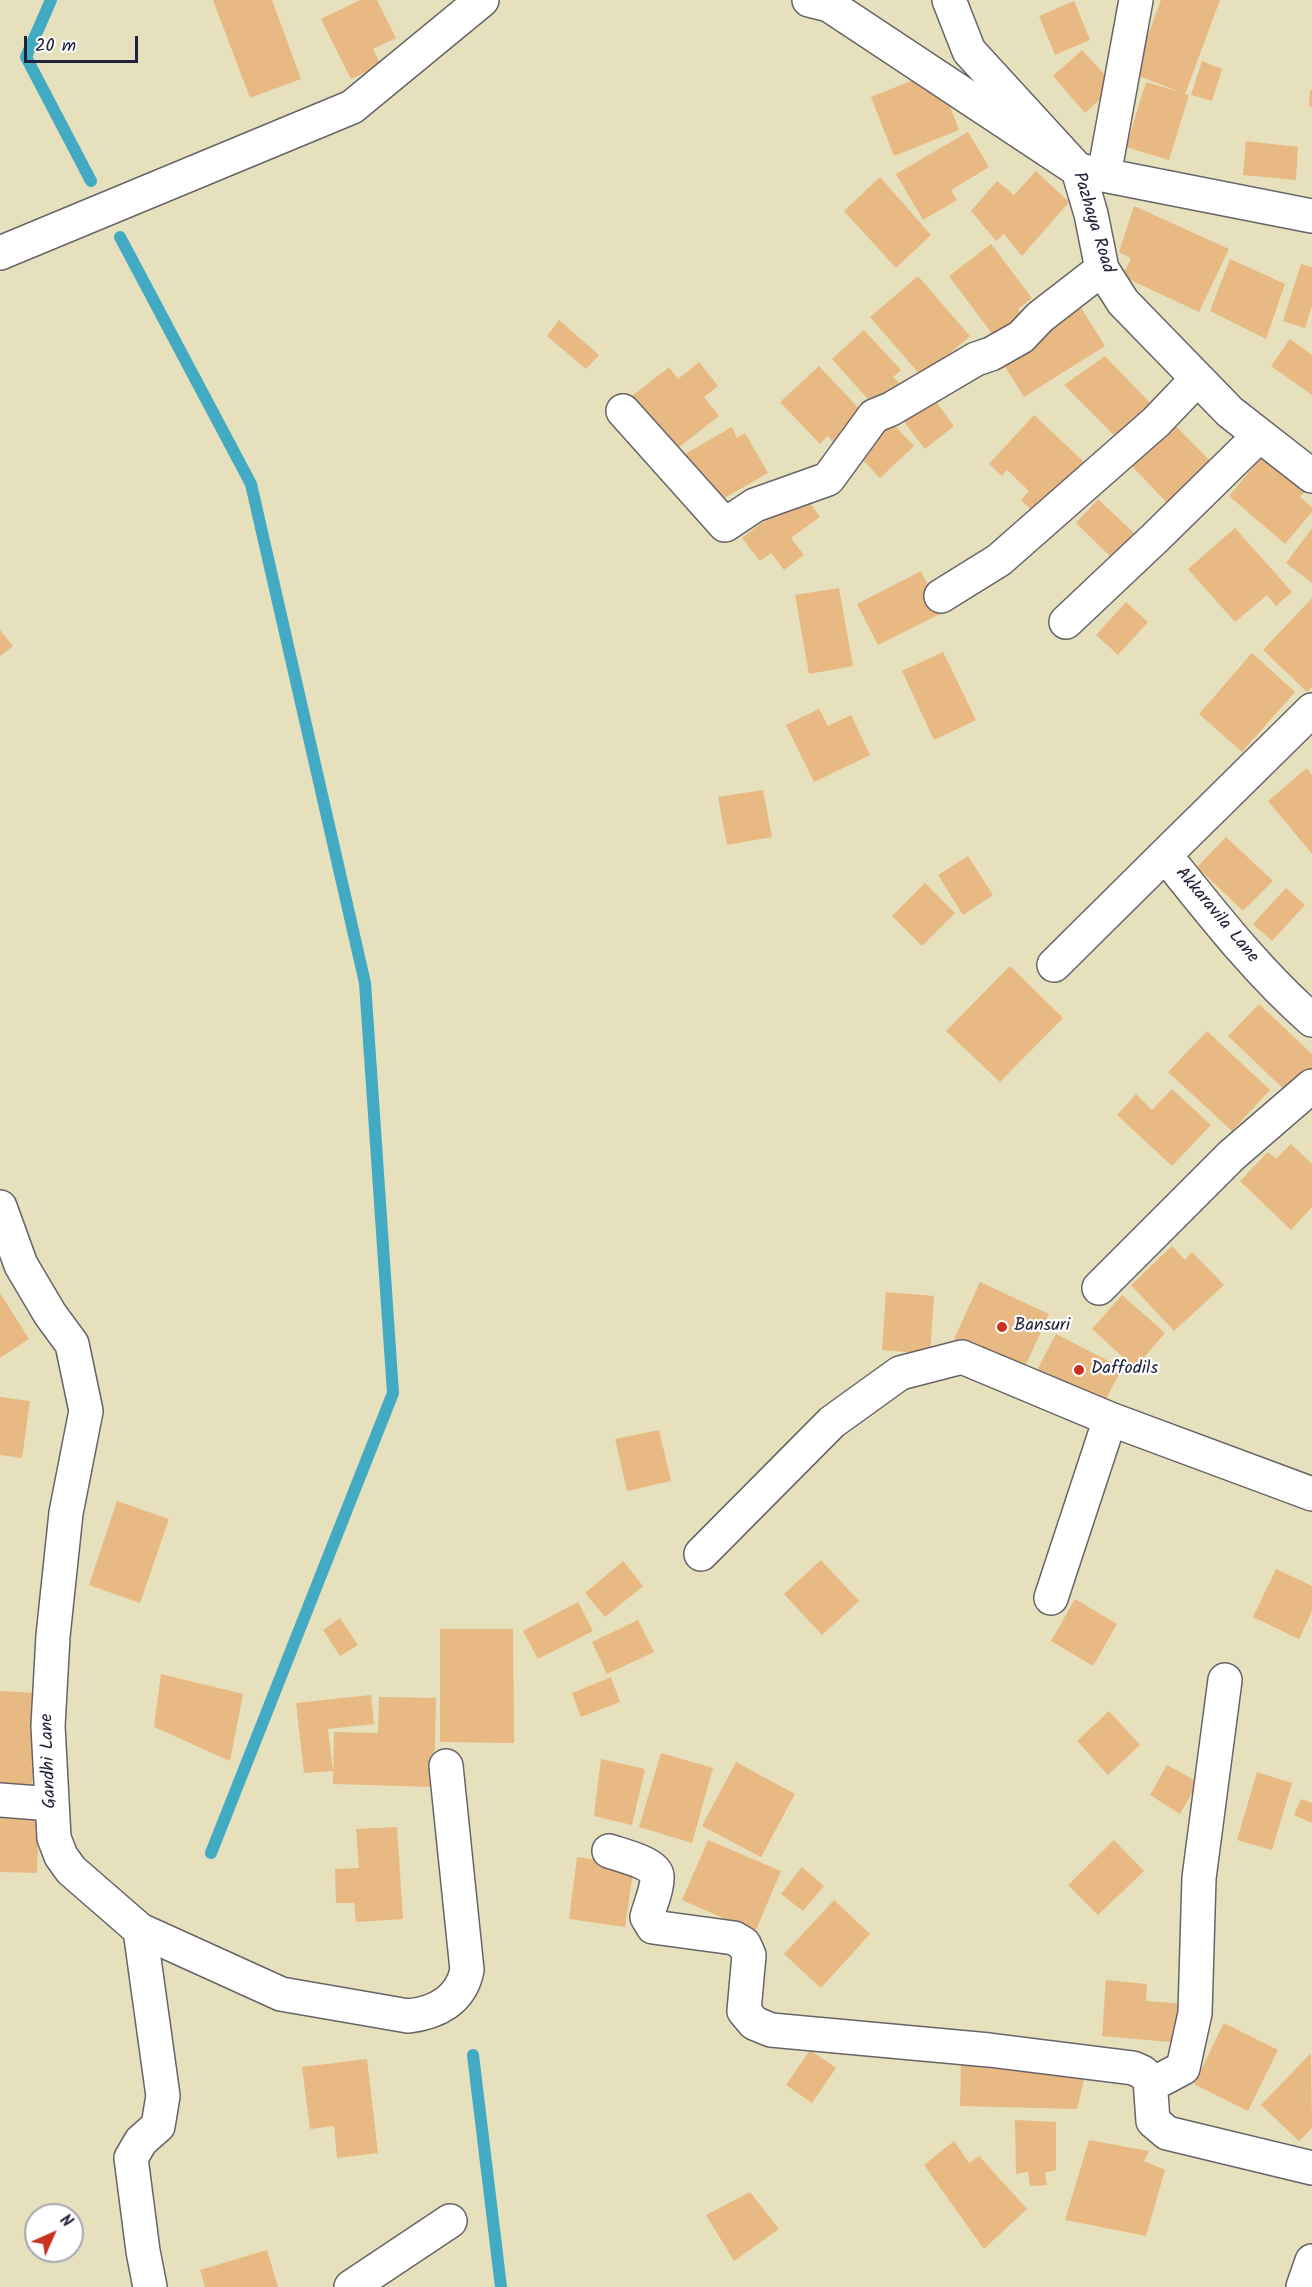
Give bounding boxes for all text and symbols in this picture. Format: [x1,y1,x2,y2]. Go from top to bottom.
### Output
scale bar [27,24,141,62]
text: 20 m [35,32,76,61]
street label: Pazhaya Road [1066,170,1118,276]
street label: Akkaravila Lane [1170,864,1262,968]
place label: Bansuri [1014,1316,1070,1338]
marker: Bansuri [995,1320,1009,1334]
place label: Daffodils [1091,1359,1158,1381]
marker: Daffodils [1072,1363,1086,1377]
street label: Gandhi Lane [38,1713,62,1809]
north arrow [24,2203,84,2263]
text: N [53,2209,78,2234]

